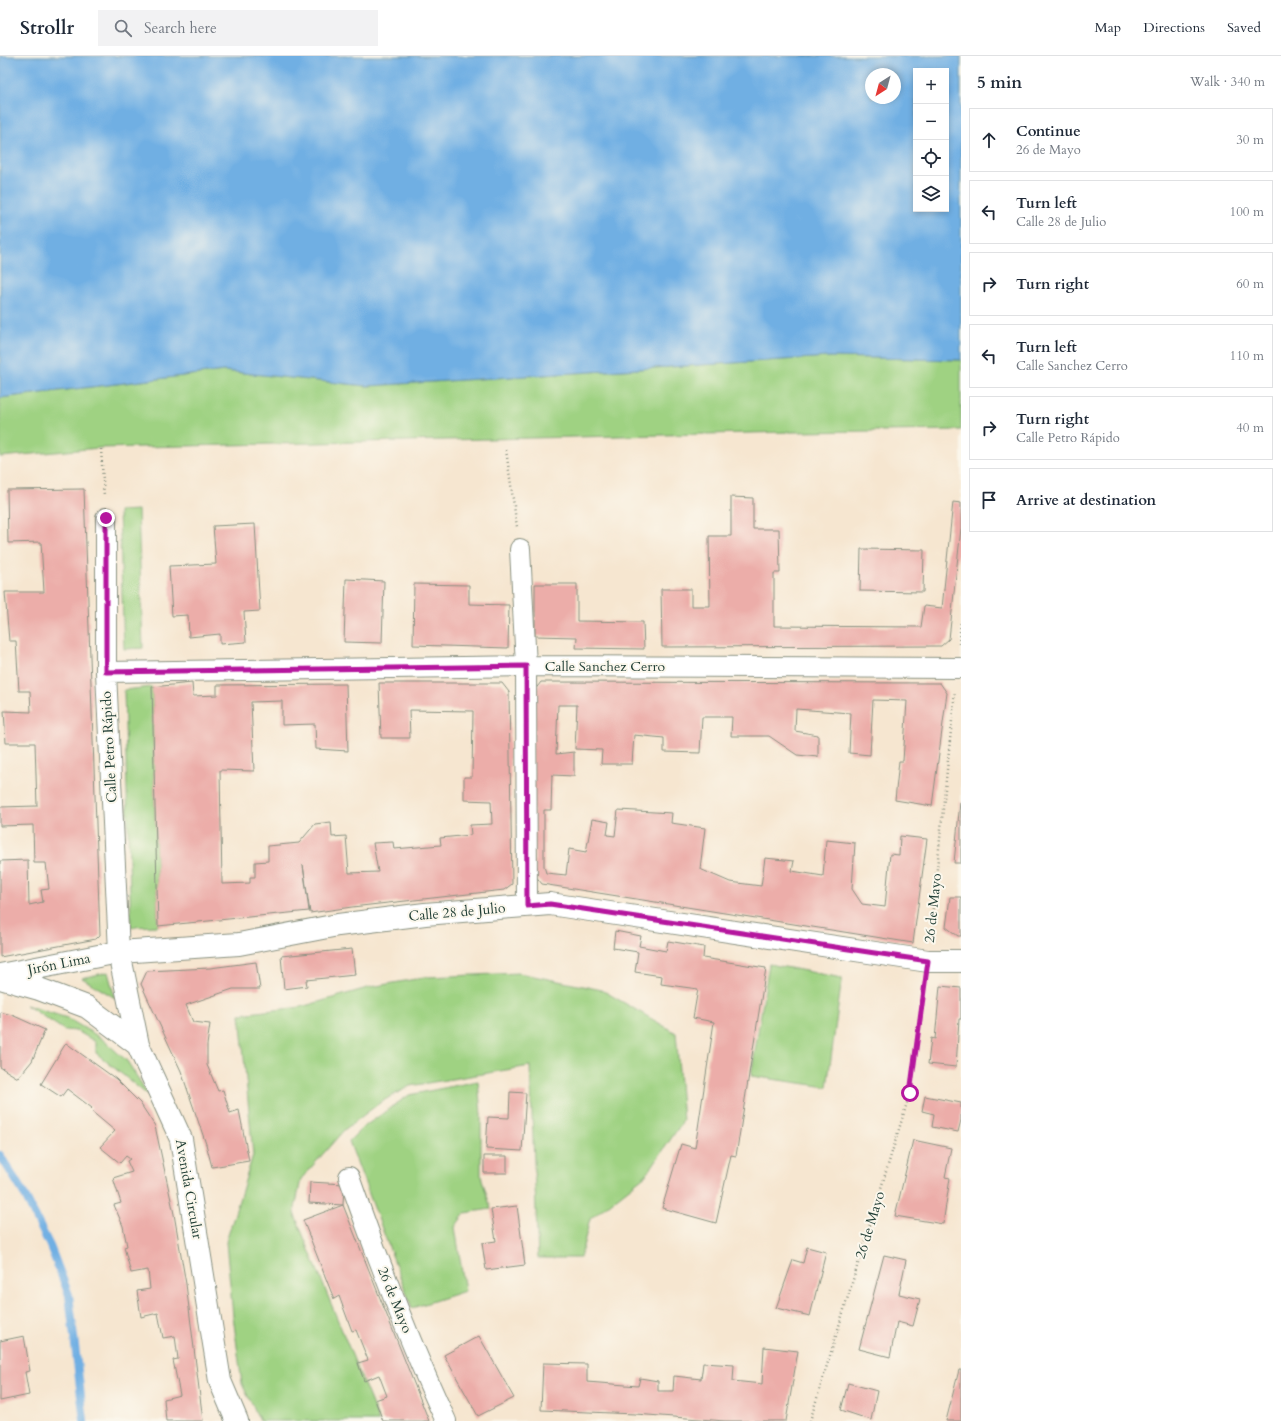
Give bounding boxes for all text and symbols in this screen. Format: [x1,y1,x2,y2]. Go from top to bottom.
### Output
search box [98,10,378,46]
text: Strollr [20,15,74,41]
icon: search [112,17,134,39]
text: Search here [144,18,217,38]
text: Map [1095,18,1121,37]
text: Directions [1143,18,1205,37]
text: Saved [1227,18,1261,37]
north arrow [865,68,901,104]
map controls [913,68,949,212]
button: + [913,68,949,104]
text: 5 min [977,71,1022,94]
text: Walk · 340 m [1190,73,1265,91]
button: − [913,104,949,140]
text: Continue [1016,121,1081,141]
icon: ahead [978,129,1000,151]
text: 30 m [1236,131,1264,149]
button: locate [913,140,949,176]
text: 26 de Mayo [1016,141,1081,159]
button: layers [913,176,949,212]
text: Turn left [1016,193,1077,213]
icon: left [978,201,1000,223]
text: 100 m [1230,203,1264,221]
text: Calle 28 de Julio [1016,213,1106,231]
icon: right [978,273,1000,295]
text: Turn right [1016,274,1089,294]
text: 60 m [1236,275,1264,293]
text: Turn left [1016,337,1077,357]
icon: left [978,345,1000,367]
text: 110 m [1230,347,1264,365]
text: Calle Sanchez Cerro [1016,357,1128,375]
text: Turn right [1016,409,1089,429]
icon: right [978,417,1000,439]
text: 40 m [1236,419,1264,437]
text: Calle Petro Rápido [1016,429,1120,447]
icon: arrive [978,489,1000,511]
text: Arrive at destination [1016,490,1156,510]
route end [97,509,115,527]
street label: Calle Sanchez Cerro [545,657,666,676]
street label: Calle Petro Rápido [97,690,121,803]
street label: 26 de Mayo [920,872,946,944]
street label: Calle 28 de Julio [408,898,507,926]
street label: Jirón Lima [24,949,92,980]
route start [901,1084,919,1102]
street label: Avenida Circular [171,1138,207,1241]
street label: 26 de Mayo [851,1188,889,1261]
street label: 26 de Mayo [373,1264,417,1336]

